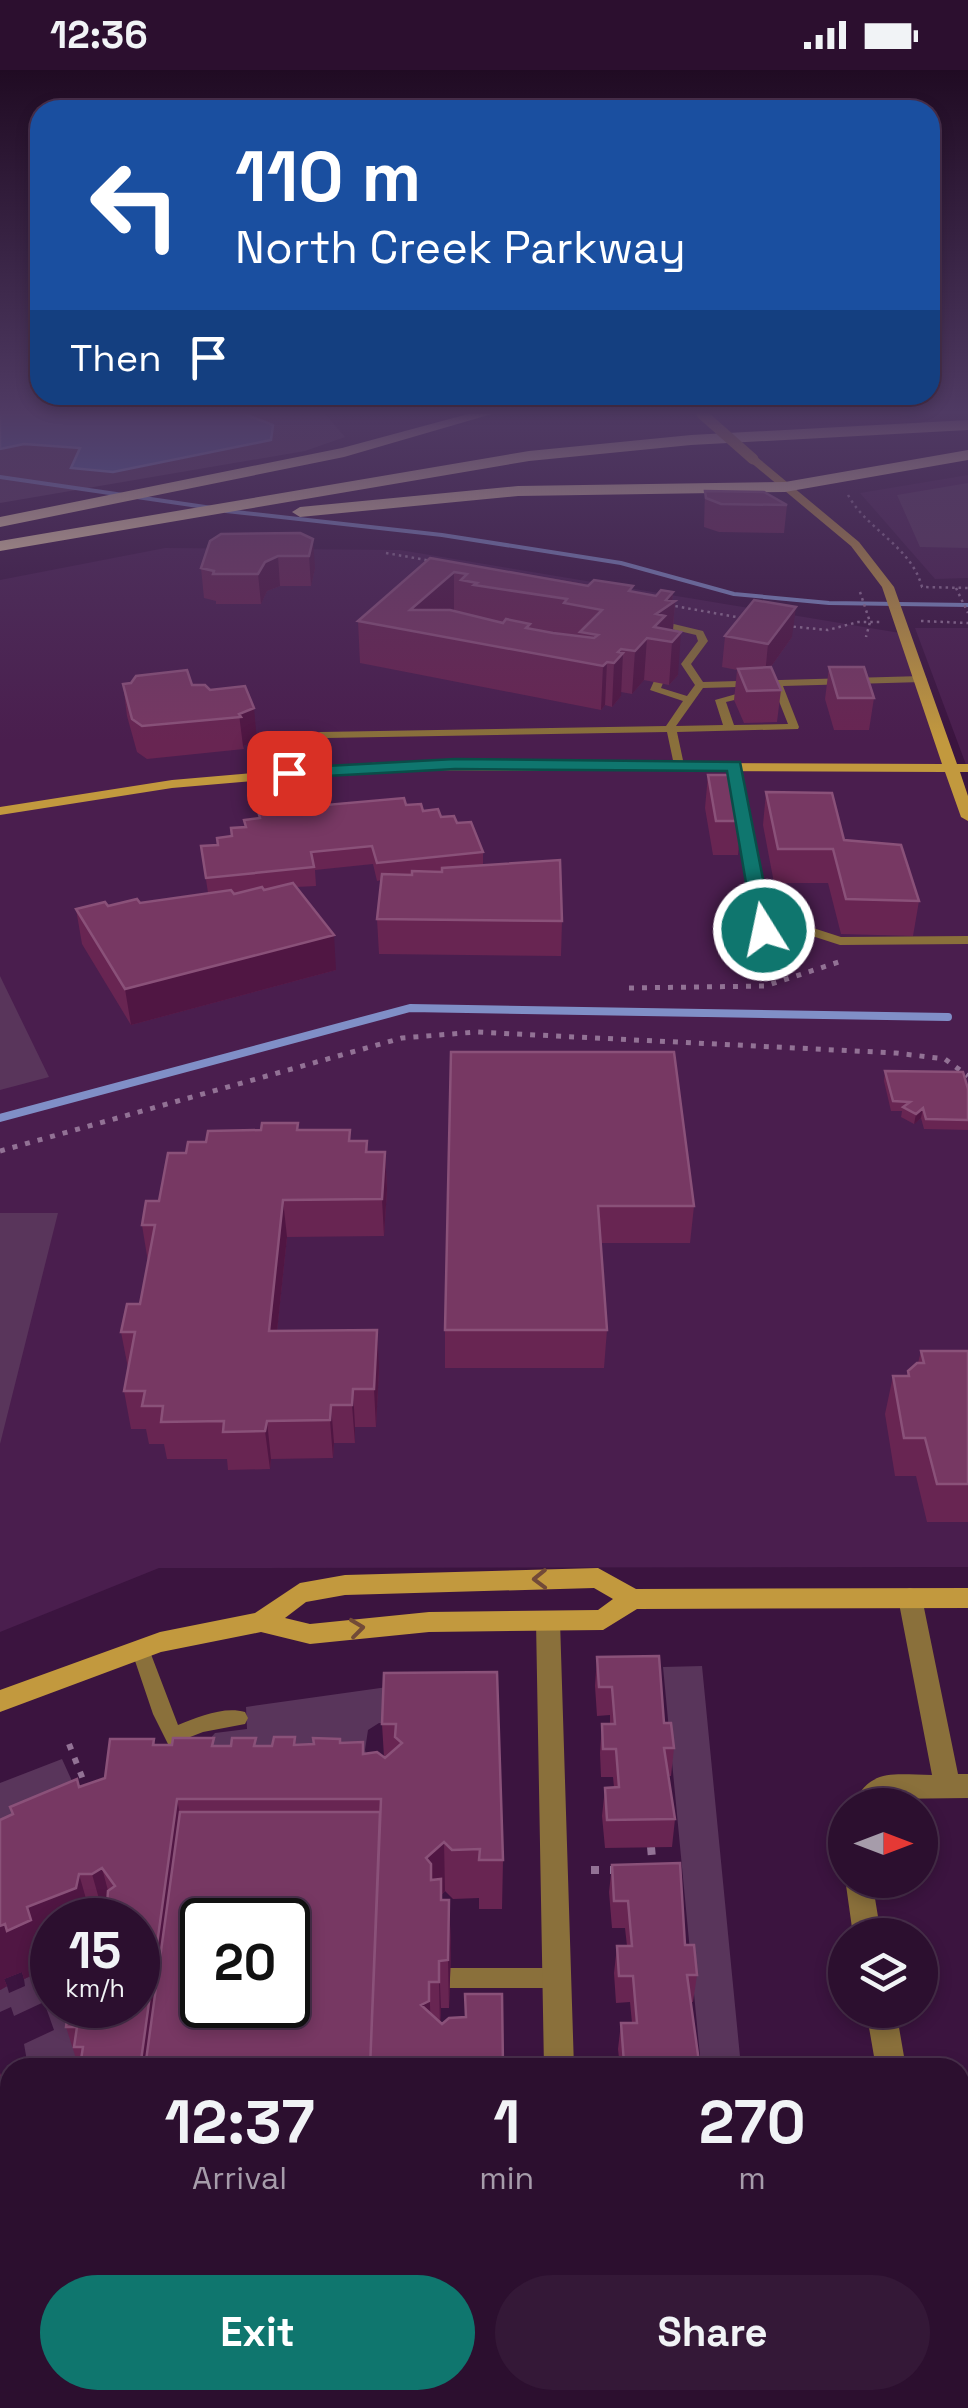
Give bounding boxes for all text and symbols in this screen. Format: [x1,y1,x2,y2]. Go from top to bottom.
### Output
text: 12:36 [50,11,148,59]
text: 110 m [235,132,421,221]
icon: left [70,140,200,270]
text: North Creek Parkway [235,219,686,276]
icon: arrive [181,330,236,385]
text: Then [70,334,161,382]
pin [247,731,332,816]
icon: arrive [262,746,317,801]
position arrow [712,878,816,982]
one-way arrow [532,1568,548,1590]
one-way arrow [349,1618,365,1639]
north arrow [828,1788,938,1898]
map controls [828,1788,938,2028]
speed limit sign: 20 [180,1898,310,2028]
button: layers [828,1918,938,2028]
text: 15 [69,1919,121,1983]
text: km/h [65,1972,125,2004]
text: 12:37 [164,2084,315,2161]
text: 1 [493,2084,520,2161]
text: 270 [699,2084,806,2161]
text: Arrival [192,2158,287,2198]
text: min [479,2158,534,2198]
text: m [738,2158,766,2198]
button: Exit [40,2275,475,2390]
button: Share [495,2275,930,2390]

